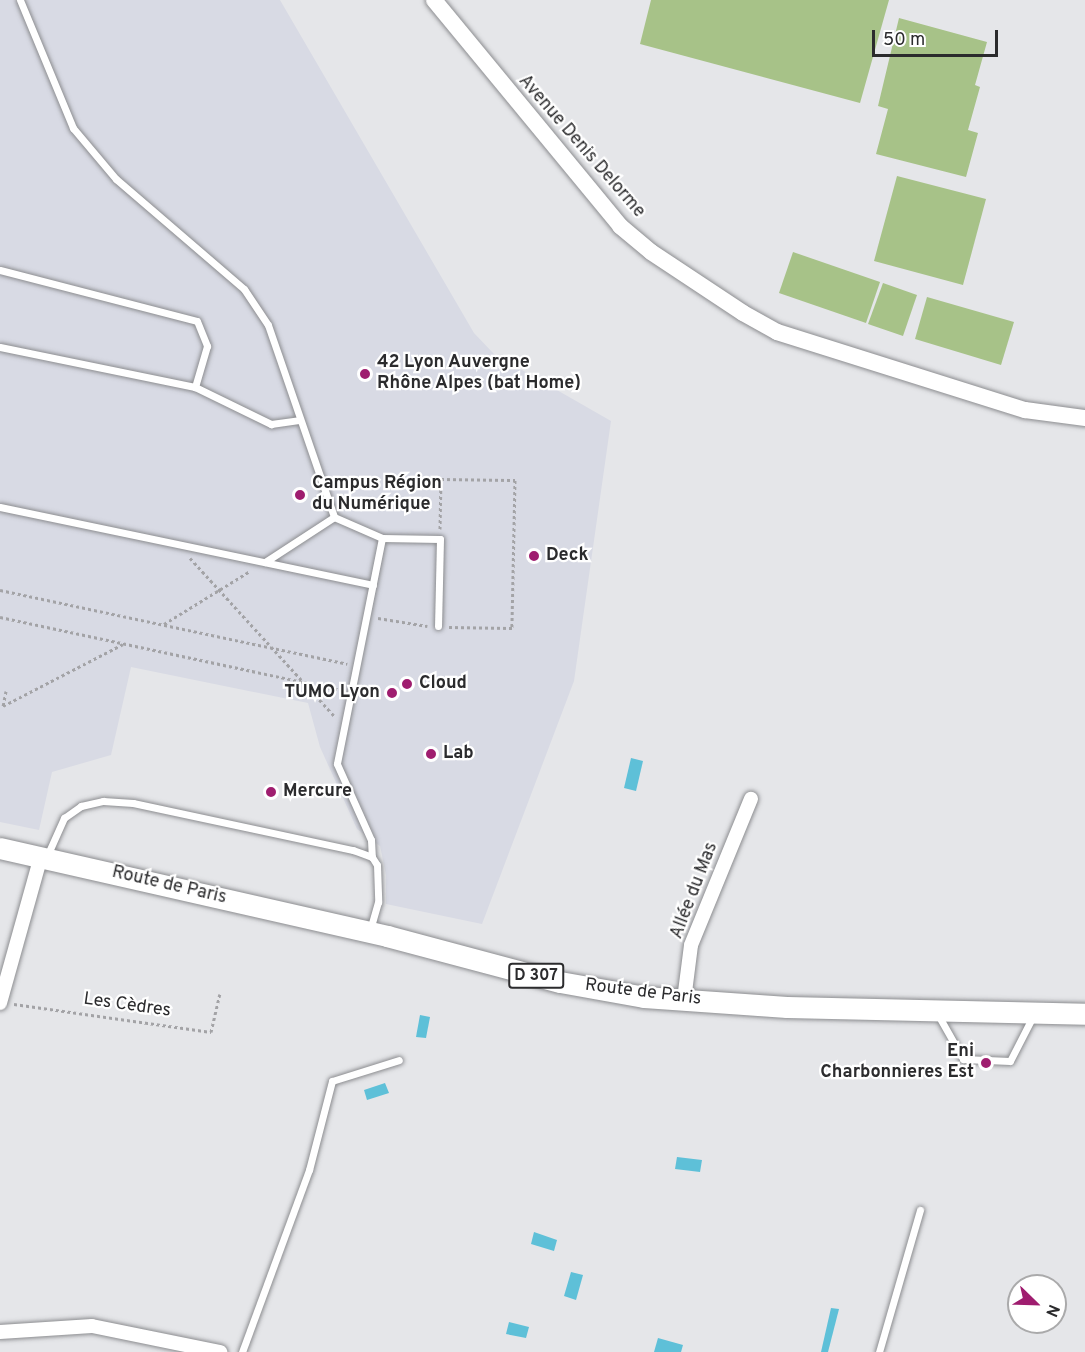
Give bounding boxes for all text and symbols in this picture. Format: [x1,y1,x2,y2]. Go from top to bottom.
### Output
scale bar [875,18,1001,56]
text: 50 m [883,29,925,52]
street label: Avenue Denis Delorme [513,71,649,223]
place label: 42 Lyon Auvergne Rhône Alpes (bat Home) [377,353,582,395]
marker: 42 Lyon Auvergne Rhône Alpes (bat Home) [358,367,372,381]
place label: Campus Région du Numérique [312,474,442,516]
marker: Campus Région du Numérique [293,488,307,502]
place label: Deck [546,545,589,567]
marker: Deck [527,549,541,563]
place label: Cloud [419,673,467,695]
marker: Cloud [400,677,414,691]
place label: TUMO Lyon [284,682,380,704]
marker: TUMO Lyon [385,686,399,700]
place label: Lab [443,743,474,765]
marker: Lab [424,747,438,761]
place label: Mercure [283,781,352,803]
marker: Mercure [264,785,278,799]
street label: Allée du Mas [667,840,723,942]
street label: Route de Paris [110,862,228,910]
road number: D 307 [508,963,564,989]
street label: Route de Paris [584,975,702,1011]
street label: Les Cèdres [82,989,172,1023]
place label: Eni Charbonnieres Est [820,1042,974,1084]
marker: Eni Charbonnieres Est [979,1056,993,1070]
north arrow [1007,1274,1067,1334]
text: N [1040,1301,1063,1319]

